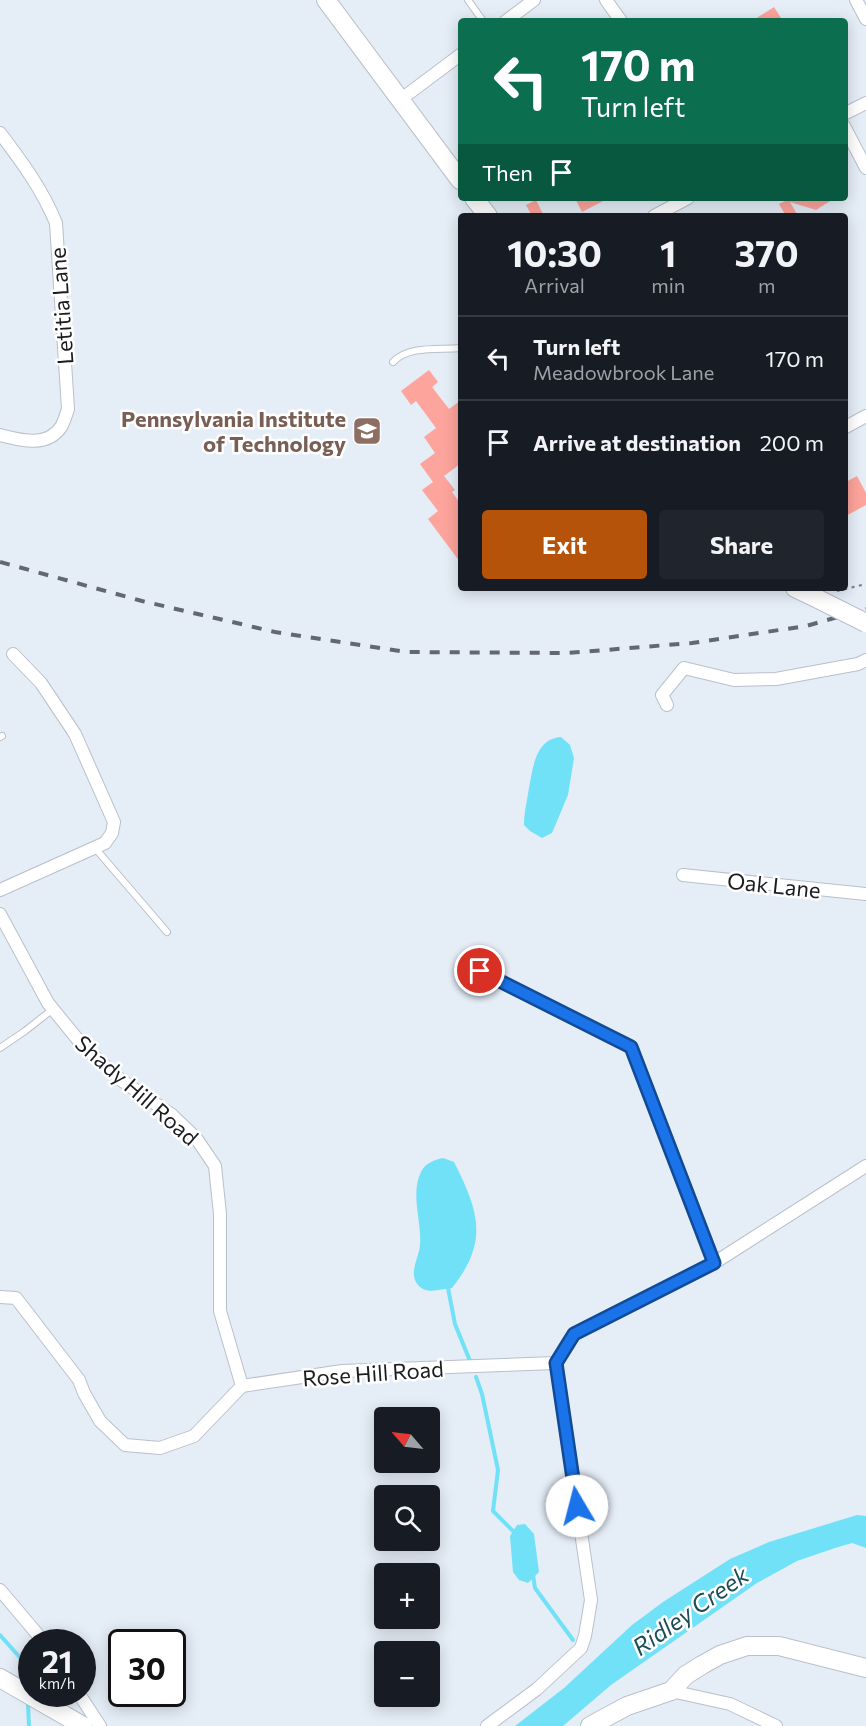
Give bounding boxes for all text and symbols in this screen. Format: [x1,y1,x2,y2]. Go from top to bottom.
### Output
text: 170 m [581,38,695,90]
icon: left [482,42,560,120]
text: Turn left [581,90,685,123]
icon: arrive [545,156,578,189]
text: Then [482,159,533,186]
text: 10:30 [507,230,602,274]
text: 1 [660,230,676,274]
text: 370 [735,230,799,274]
street label: Letitia Lane [43,246,79,366]
text: Arrival [524,273,585,297]
text: min [651,273,685,297]
text: m [758,273,775,297]
text: Turn left [533,333,620,360]
icon: left [482,342,515,375]
text: 170 m [765,345,824,372]
text: Meadowbrook Lane [533,360,714,384]
place label: Pennsylvania Institute of Technology [121,405,346,457]
school or university icon: Pennsylvania Institute of Technology [351,415,383,447]
icon: arrive [482,426,515,459]
text: Arrive at destination [533,429,741,456]
text: 200 m [760,429,824,456]
button: Exit [482,510,647,579]
button: Share [659,510,824,579]
street label: Oak Lane [726,867,822,903]
pin [454,945,505,996]
icon: arrive [463,954,496,987]
street label: Shady Hill Road [70,1029,204,1151]
street label: Rose Hill Road [301,1355,445,1391]
north arrow [374,1407,440,1473]
map controls [374,1407,440,1707]
position arrow [545,1474,609,1538]
button: search [374,1485,440,1551]
water label: Ridley Creek [626,1559,755,1661]
button: + [374,1563,440,1629]
speed limit sign: 30 [108,1629,186,1707]
button: − [374,1641,440,1707]
text: 21 [42,1642,72,1679]
text: km/h [39,1674,75,1692]

